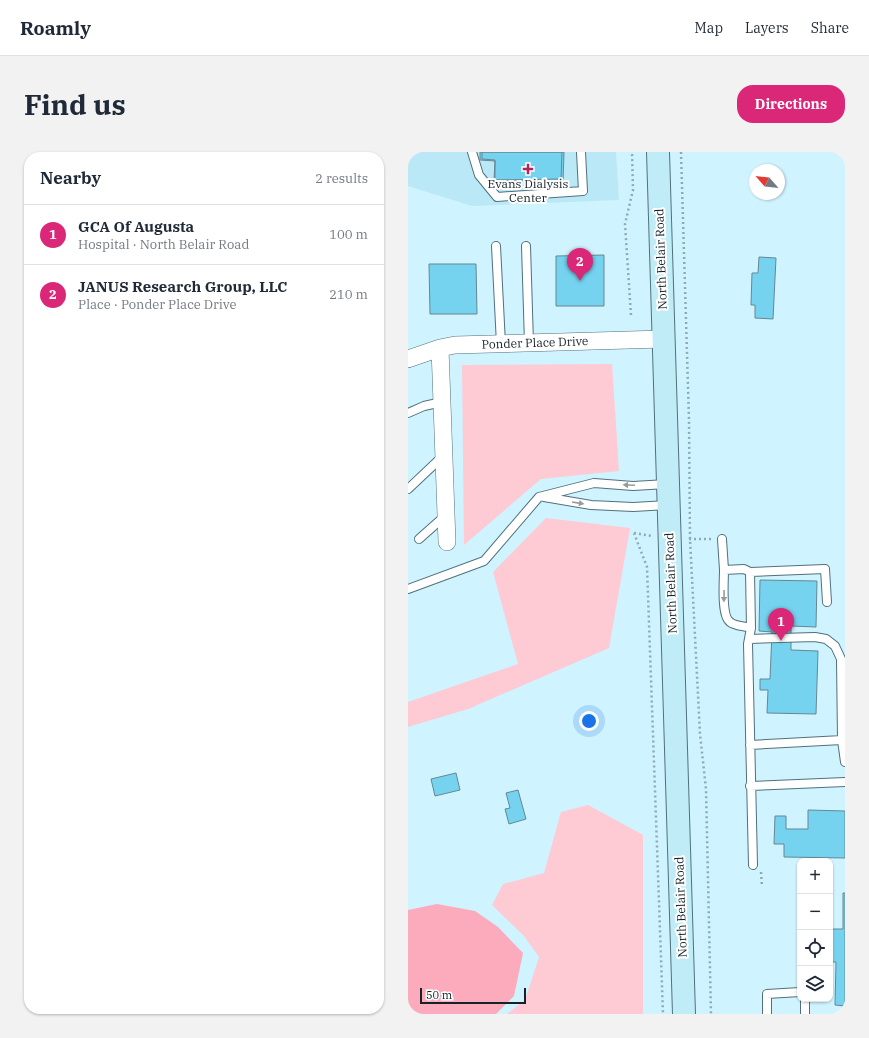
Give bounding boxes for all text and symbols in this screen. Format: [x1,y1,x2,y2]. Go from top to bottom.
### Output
text: Roamly [20,16,91,40]
text: Map [695,19,723,37]
text: Layers [745,19,789,37]
text: Share [811,19,849,37]
button: Directions [737,85,845,123]
text: Find us [24,86,126,123]
marker: Evans Dialysis Center [522,163,534,175]
north arrow [749,164,785,200]
text: Nearby [40,167,101,189]
text: 2 results [315,170,368,187]
place label: Evans Dialysis Center [488,176,569,205]
street label: North Belair Road [651,208,670,310]
text: GCA Of Augusta [78,217,194,236]
text: 1 [49,226,57,243]
text: 100 m [329,226,368,243]
text: Hospital · North Belair Road [78,236,249,253]
pin: 2 [567,248,593,281]
text: JANUS Research Group, LLC [78,277,287,296]
text: 2 [49,286,57,303]
text: 210 m [329,286,368,303]
text: Place · Ponder Place Drive [78,296,237,313]
street label: Ponder Place Drive [481,333,589,352]
one-way arrow [622,482,635,488]
one-way arrow [572,500,584,506]
street label: North Belair Road [661,532,680,634]
one-way arrow [721,590,727,603]
pin: 1 [768,608,794,641]
your location [579,711,599,731]
street label: North Belair Road [671,856,690,958]
map controls [797,858,833,1002]
button: + [797,858,833,894]
button: − [797,894,833,930]
button: locate [797,930,833,966]
button: layers [797,966,833,1002]
scale bar [420,986,526,1005]
text: 50 m [426,988,452,1002]

